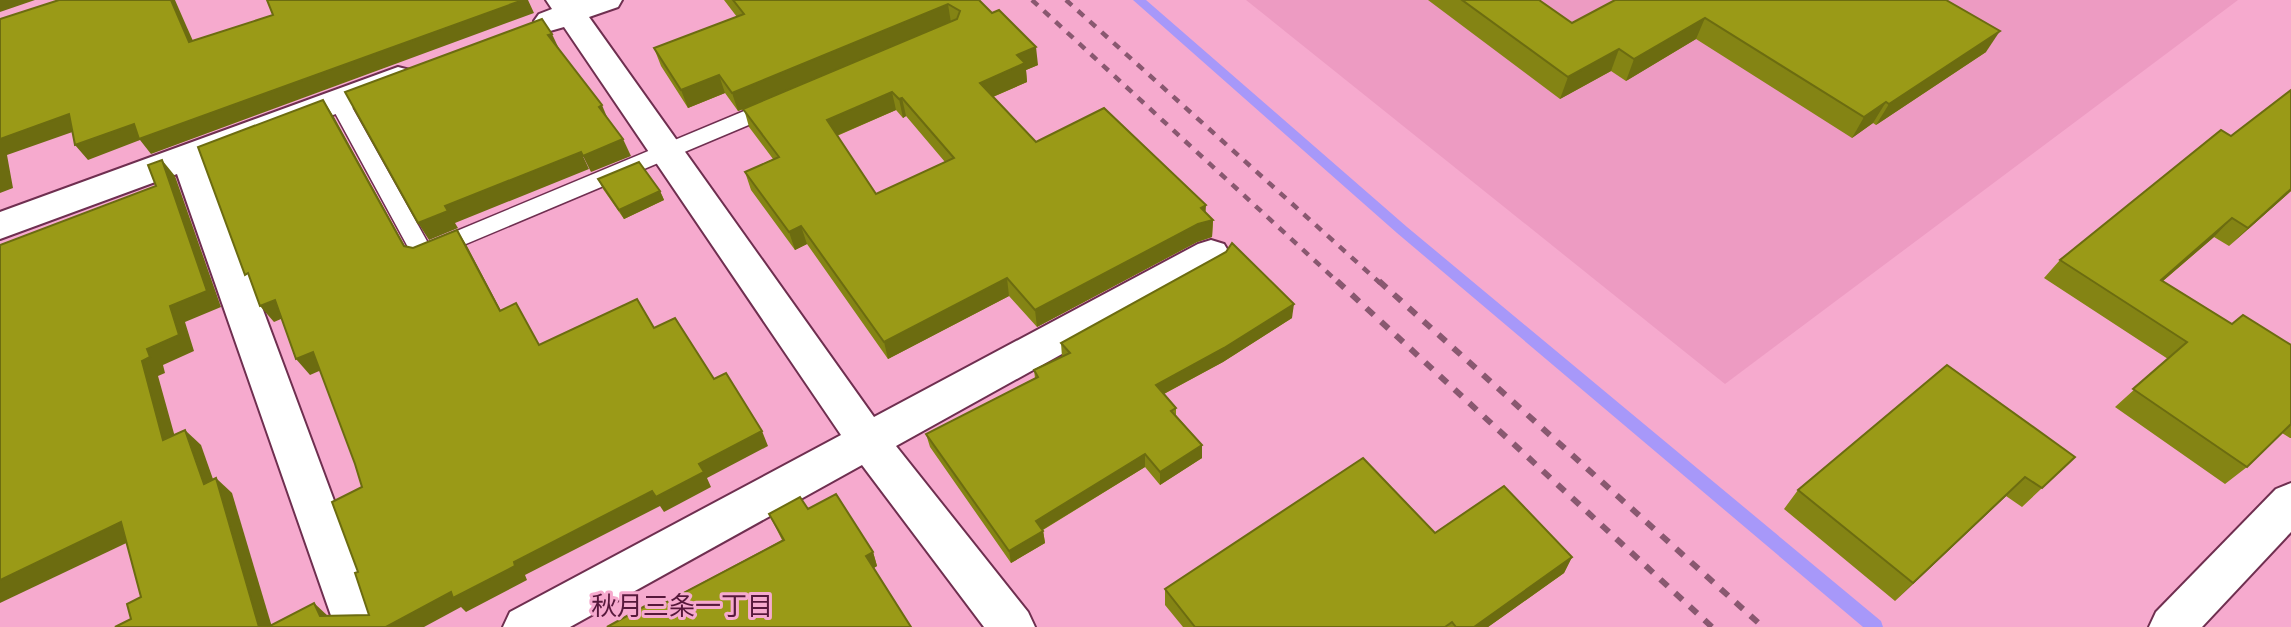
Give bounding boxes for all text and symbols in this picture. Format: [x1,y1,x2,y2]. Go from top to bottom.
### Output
district label: 秋月三条一丁目 [591,589,773,620]

